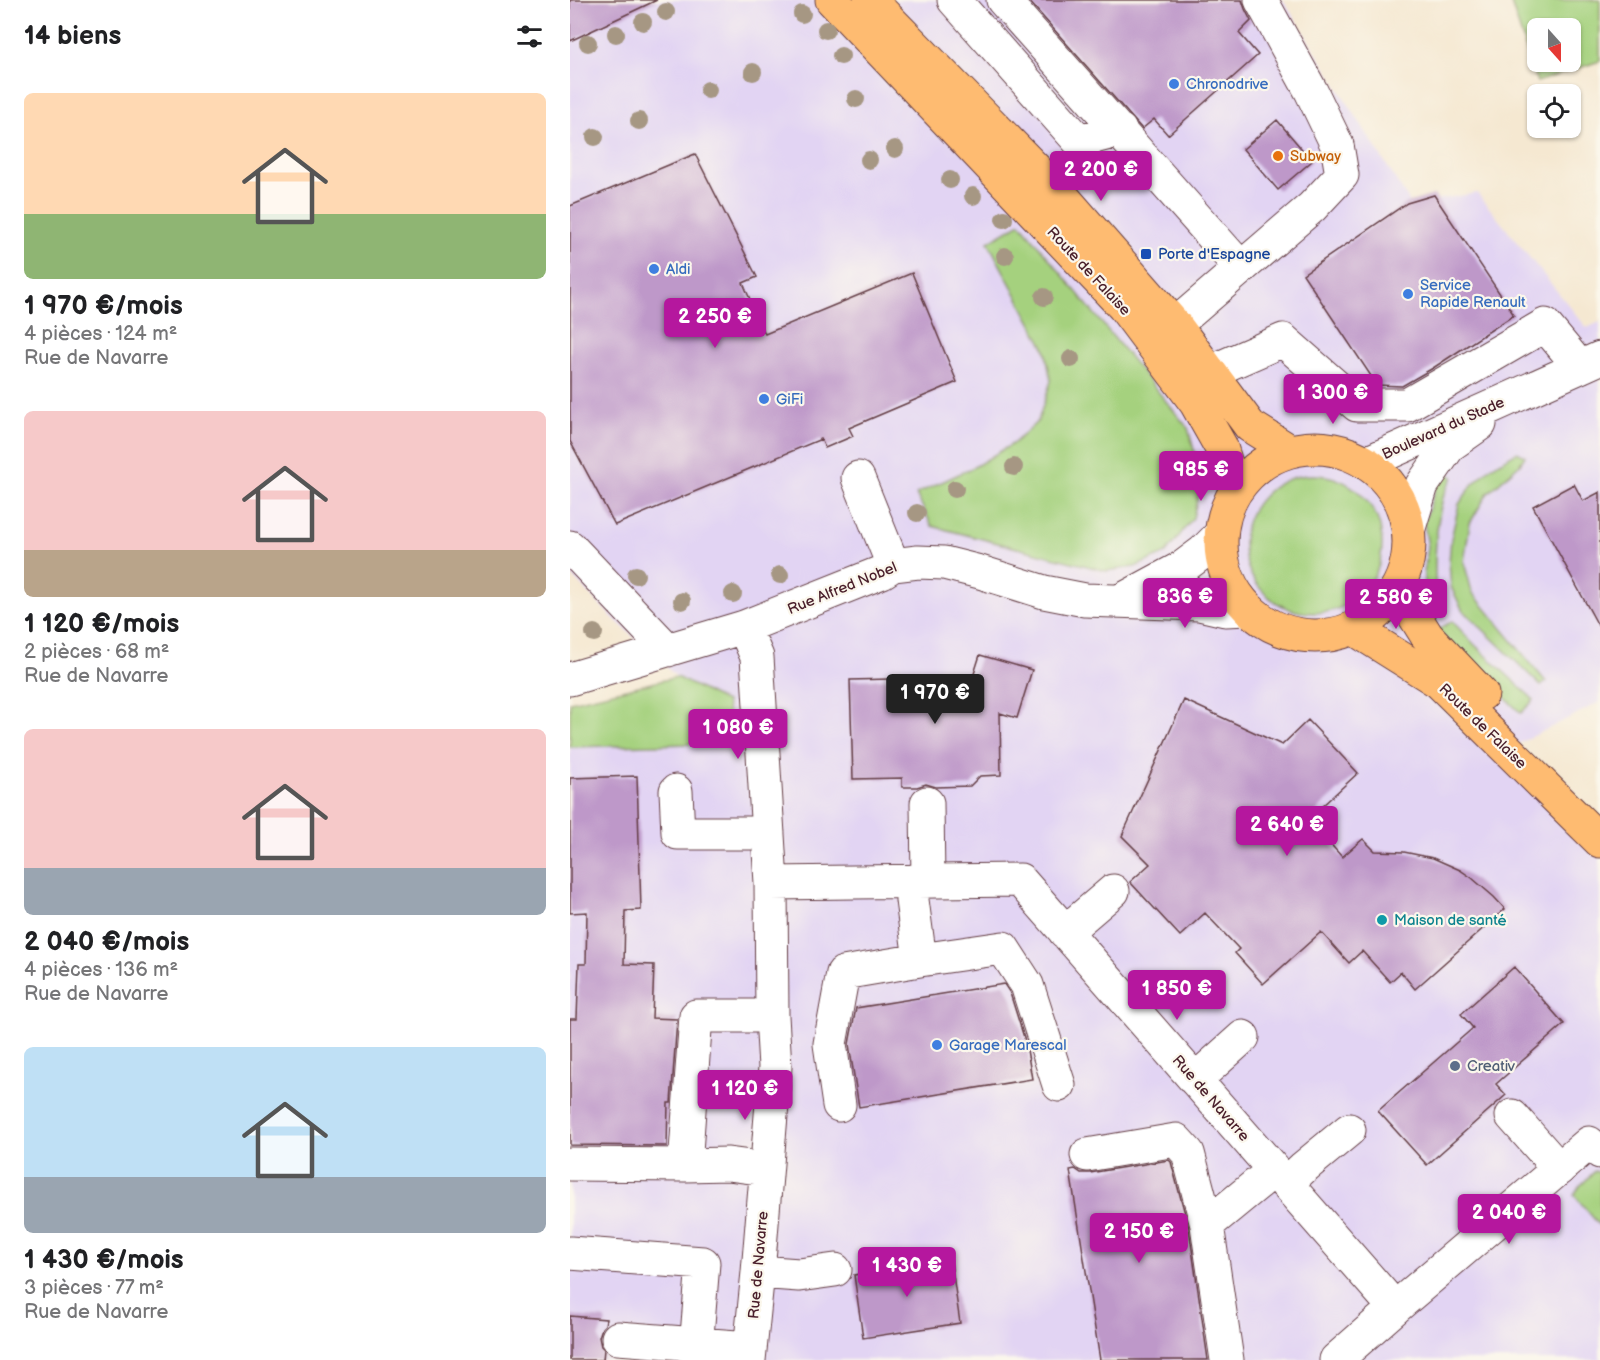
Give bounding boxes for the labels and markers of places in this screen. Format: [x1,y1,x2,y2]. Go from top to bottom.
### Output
place label: Chronodrive [1186,75,1269,94]
marker: Chronodrive [1167,77,1181,91]
place label: Subway [1290,147,1341,166]
marker: Subway [1271,149,1285,163]
pin: 2 200 € [1046,151,1156,202]
place label: Porte d'Espagne [1158,245,1271,264]
marker: Porte d'Espagne [1139,247,1153,261]
place label: Aldi [666,260,691,279]
marker: Aldi [647,262,661,276]
place label: Service Rapide Renault [1420,276,1526,312]
marker: Service Rapide Renault [1401,287,1415,301]
pin: 2 250 € [660,298,770,349]
pin: 1 300 € [1278,374,1388,425]
place label: GiFi [776,390,803,409]
marker: GiFi [757,392,771,406]
pin: 985 € [1159,451,1243,502]
pin: 836 € [1143,578,1227,629]
pin: 2 580 € [1341,579,1451,630]
pin: 1 970 € [880,674,990,725]
pin: 1 080 € [683,709,793,760]
pin: 2 640 € [1232,806,1342,857]
place label: Maison de santé [1394,911,1507,930]
marker: Maison de santé [1375,913,1389,927]
pin: 1 850 € [1122,970,1232,1021]
place label: Garage Marescal [949,1036,1067,1055]
marker: Garage Marescal [930,1038,944,1052]
place label: Creativ [1467,1057,1516,1076]
marker: Creativ [1448,1059,1462,1073]
pin: 1 120 € [690,1070,800,1121]
pin: 2 040 € [1454,1194,1564,1245]
pin: 2 150 € [1084,1213,1194,1264]
pin: 1 430 € [852,1247,962,1298]

